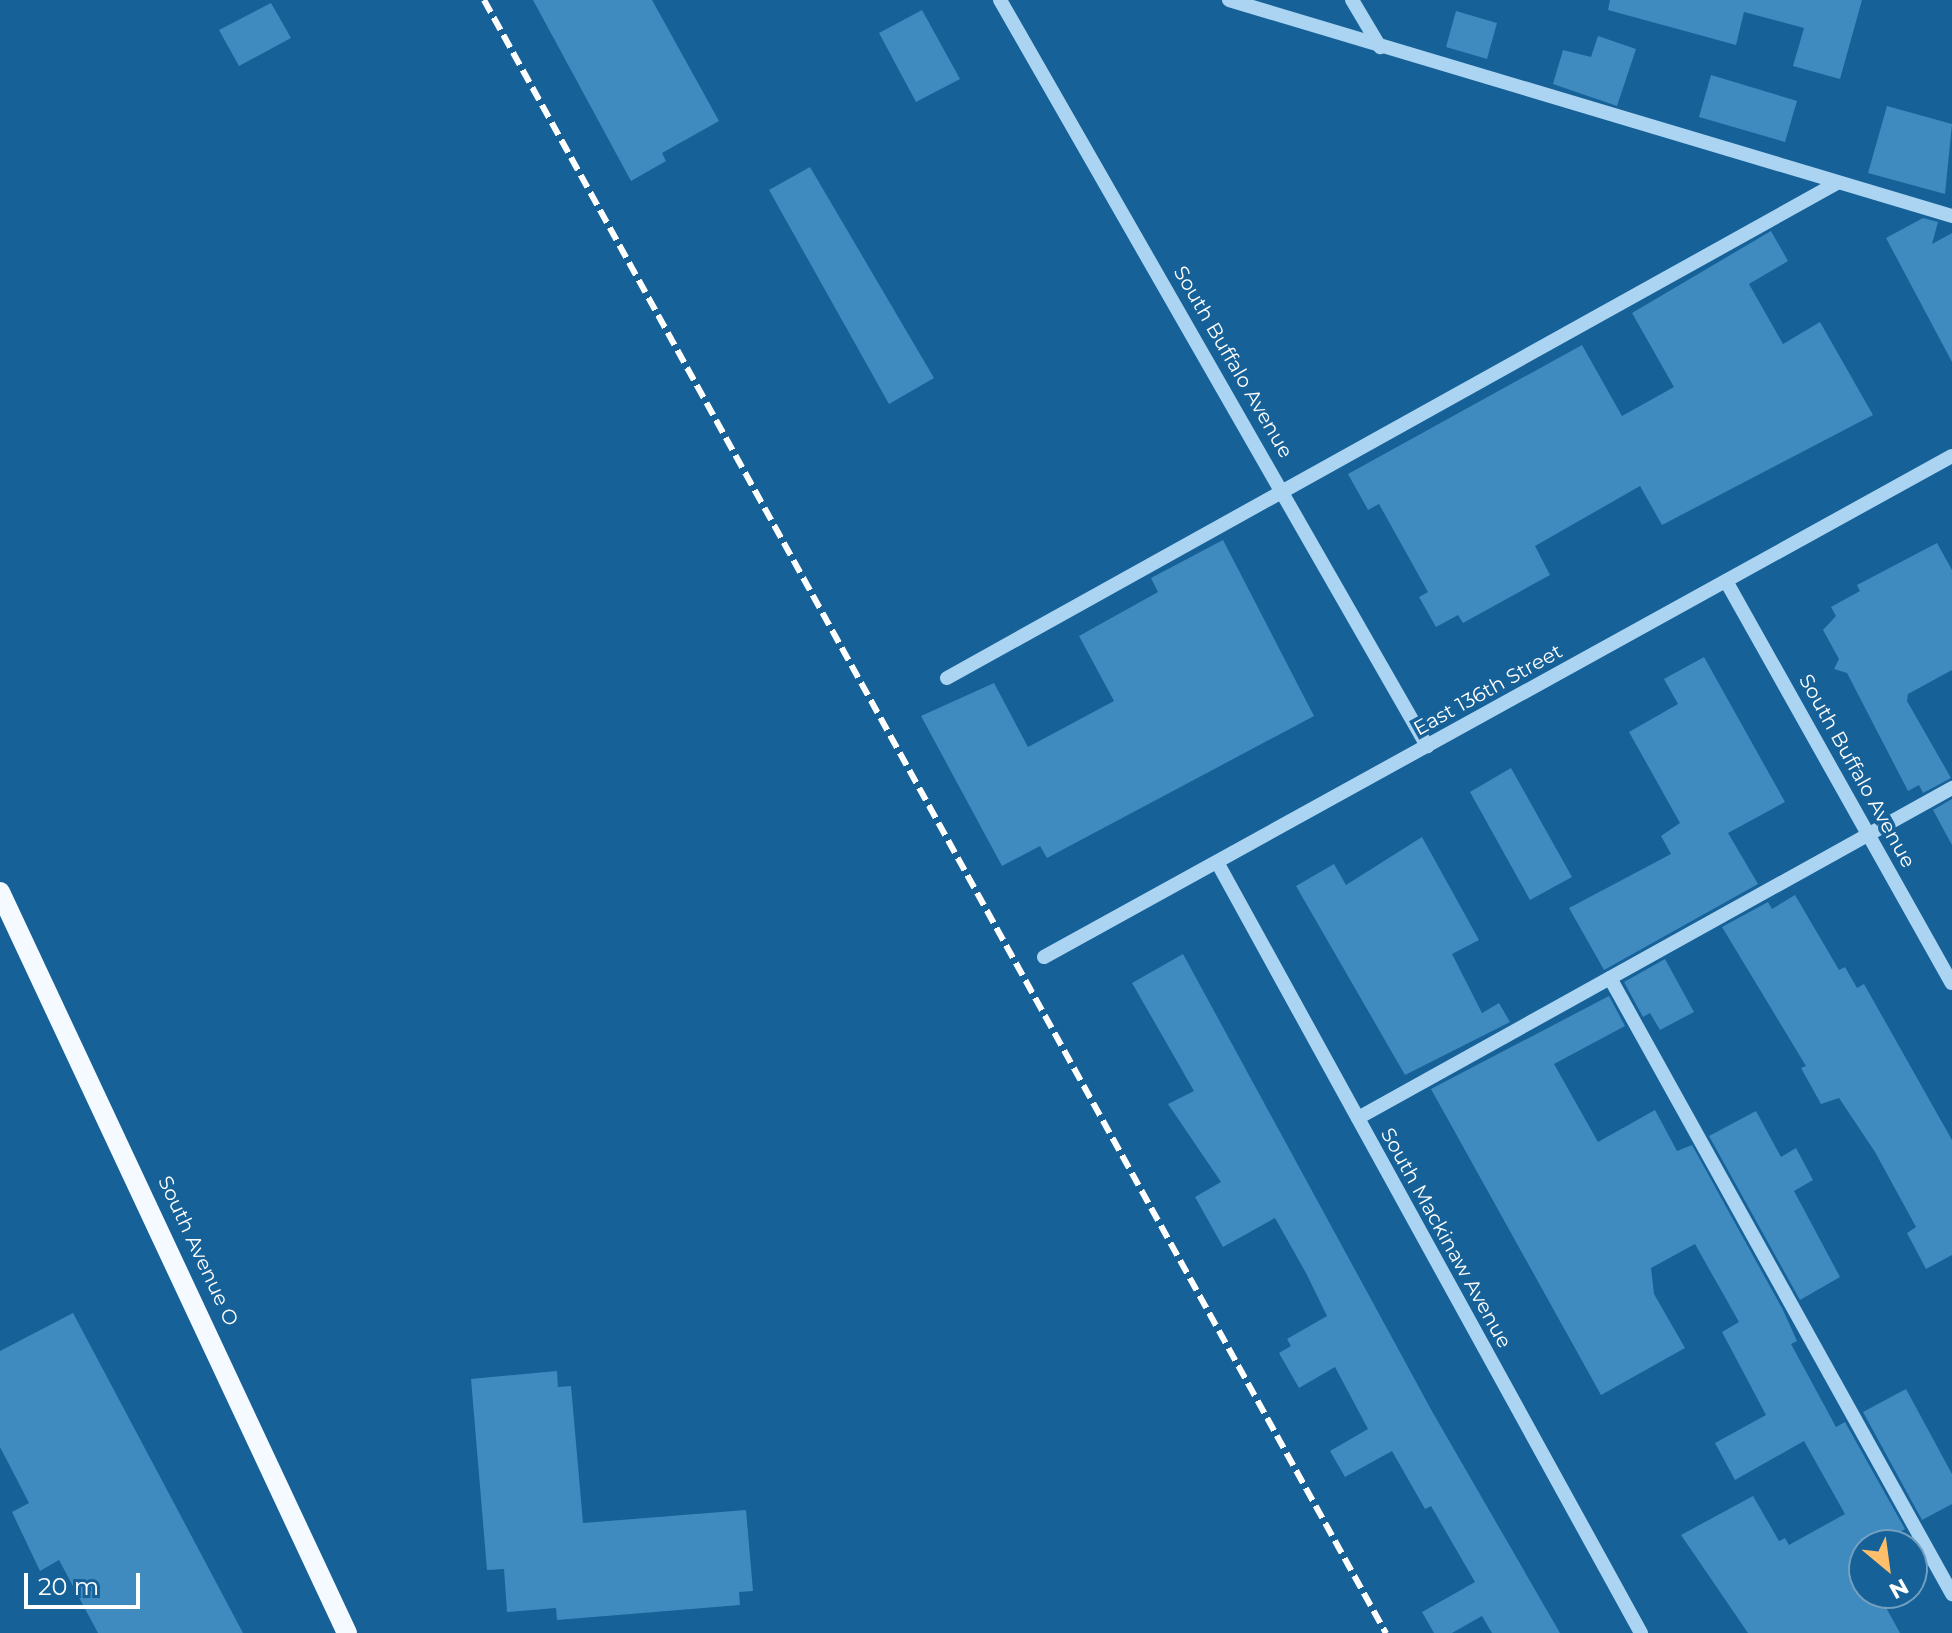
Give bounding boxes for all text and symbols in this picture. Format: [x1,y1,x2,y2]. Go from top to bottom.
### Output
street label: South Buffalo Avenue [1168,262,1298,462]
street label: East 136th Street [1410,639,1566,741]
street label: South Buffalo Avenue [1794,670,1920,872]
street label: South Mackinaw Avenue [1375,1124,1517,1352]
street label: South Avenue O [153,1172,243,1330]
north arrow [1848,1529,1928,1609]
scale bar [28,1557,144,1607]
text: 20 m [38,1572,99,1601]
text: N [1885,1573,1913,1605]

